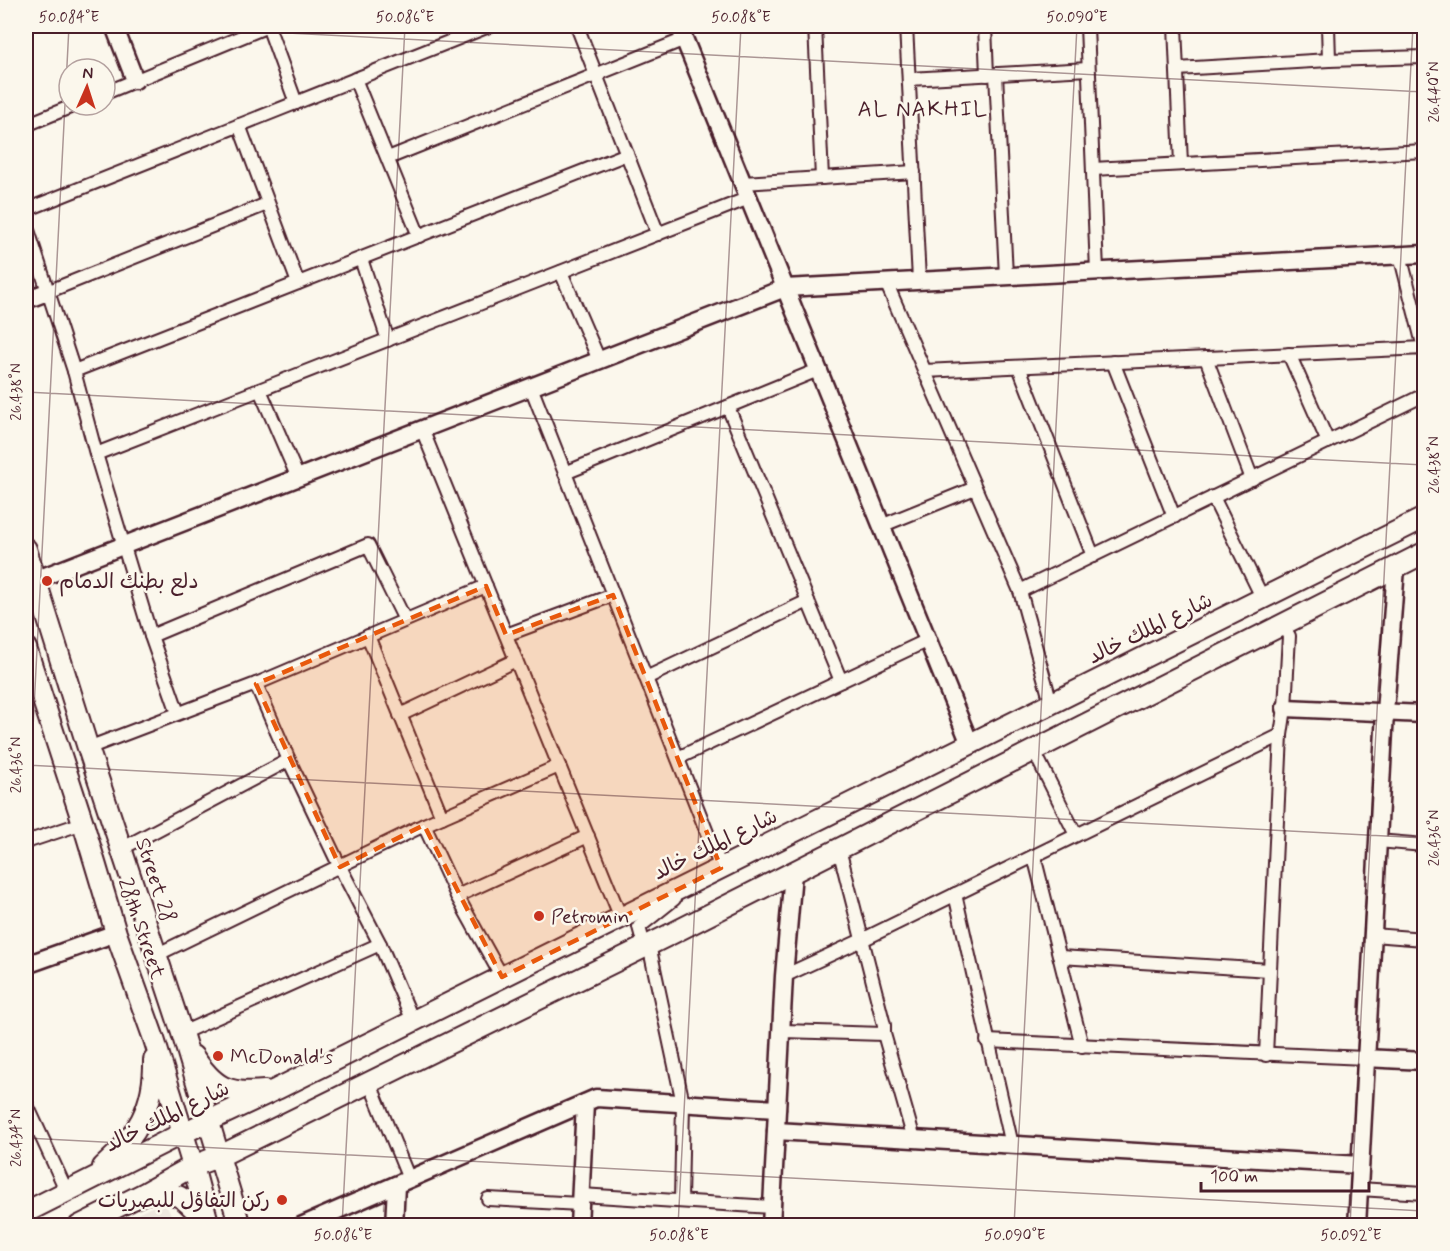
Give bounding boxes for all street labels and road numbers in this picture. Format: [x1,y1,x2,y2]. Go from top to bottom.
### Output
street label: شارع الملك خالد [1083,587,1217,671]
street label: شارع الملك خالد [648,803,782,887]
street label: Street 28 [128,834,182,926]
street label: 28th Street [111,874,172,983]
street label: شارع الملك خالد [100,1075,234,1159]

